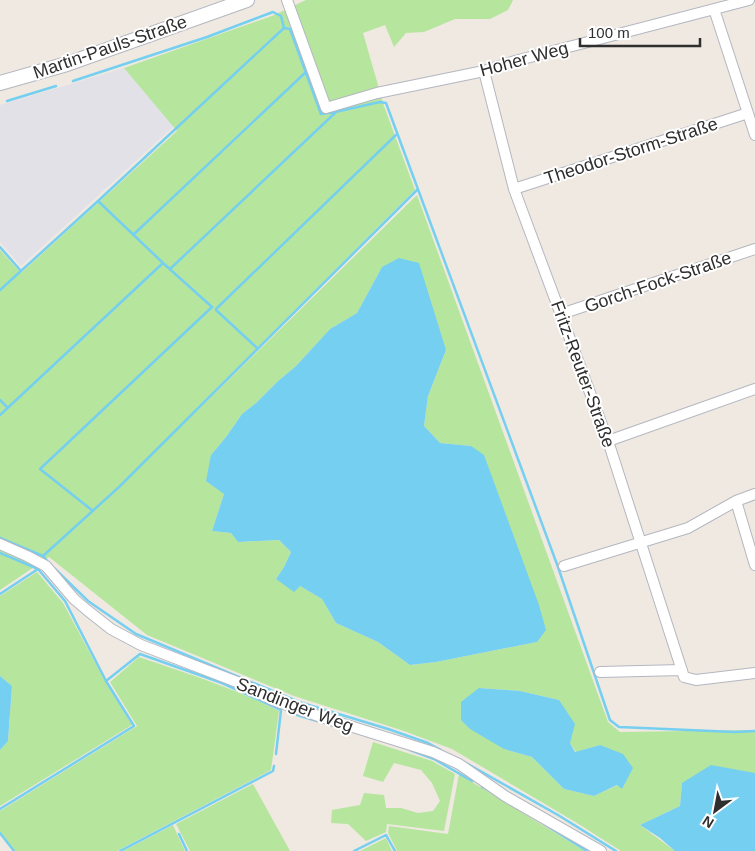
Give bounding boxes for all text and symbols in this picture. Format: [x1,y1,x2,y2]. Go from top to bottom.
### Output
street label: Martin-Pauls-Straße [31,11,189,83]
scale bar [580,15,700,47]
text: 100 m [588,24,630,41]
street label: Hoher Weg [478,38,570,80]
street label: Theodor-Storm-Straße [542,114,720,188]
street label: Gorch-Fock-Straße [582,247,734,317]
street label: Fritz-Reuter-Straße [547,298,619,450]
street label: Sandinger Weg [234,673,356,737]
north arrow [690,786,740,836]
text: N [700,813,717,831]

